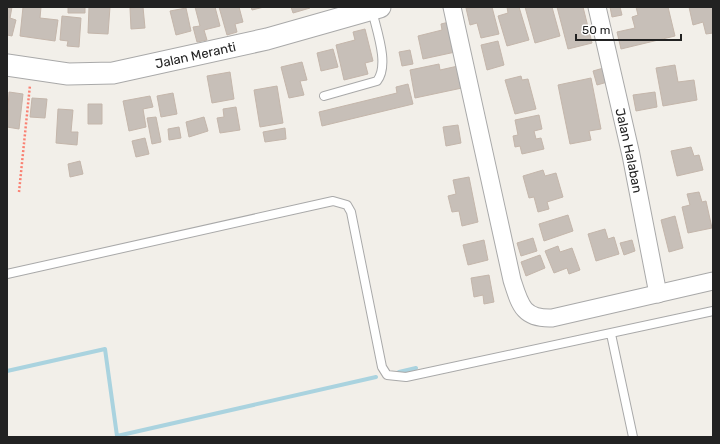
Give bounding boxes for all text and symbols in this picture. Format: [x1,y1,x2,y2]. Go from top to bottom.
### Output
scale bar [576,16,681,42]
text: 50 m [582,23,610,37]
street label: Jalan Meranti [153,39,237,71]
street label: Jalan Halaban [613,106,646,194]

